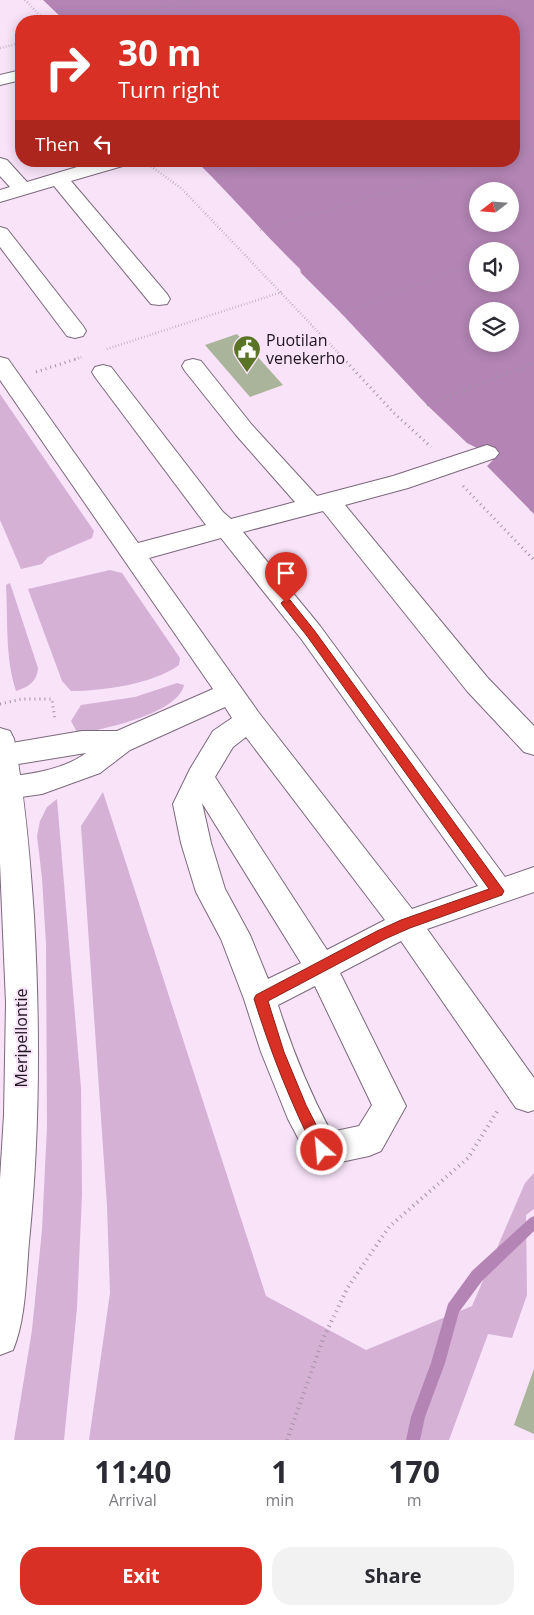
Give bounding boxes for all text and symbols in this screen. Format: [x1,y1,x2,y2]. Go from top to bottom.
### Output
text: 30 m [118,29,201,76]
icon: right [35,35,100,100]
text: Turn right [118,74,220,104]
icon: left [89,130,117,158]
text: Then [35,131,79,157]
north arrow [469,182,519,232]
map controls [469,182,519,352]
button: sound [469,242,519,292]
button: layers [469,302,519,352]
place label: Puotilan venekerho [266,329,345,369]
public building icon: Puotilan venekerho [232,334,262,373]
pin [265,552,307,603]
icon: arrive [272,559,300,587]
street label: Meripellontie [10,989,32,1087]
position arrow [295,1123,347,1175]
text: 11:40 [94,1451,171,1492]
text: 1 [271,1451,288,1492]
text: 170 [388,1451,440,1492]
text: Arrival [109,1489,157,1511]
text: min [266,1489,294,1511]
text: m [407,1489,422,1511]
button: Exit [20,1547,262,1605]
button: Share [272,1547,514,1605]

